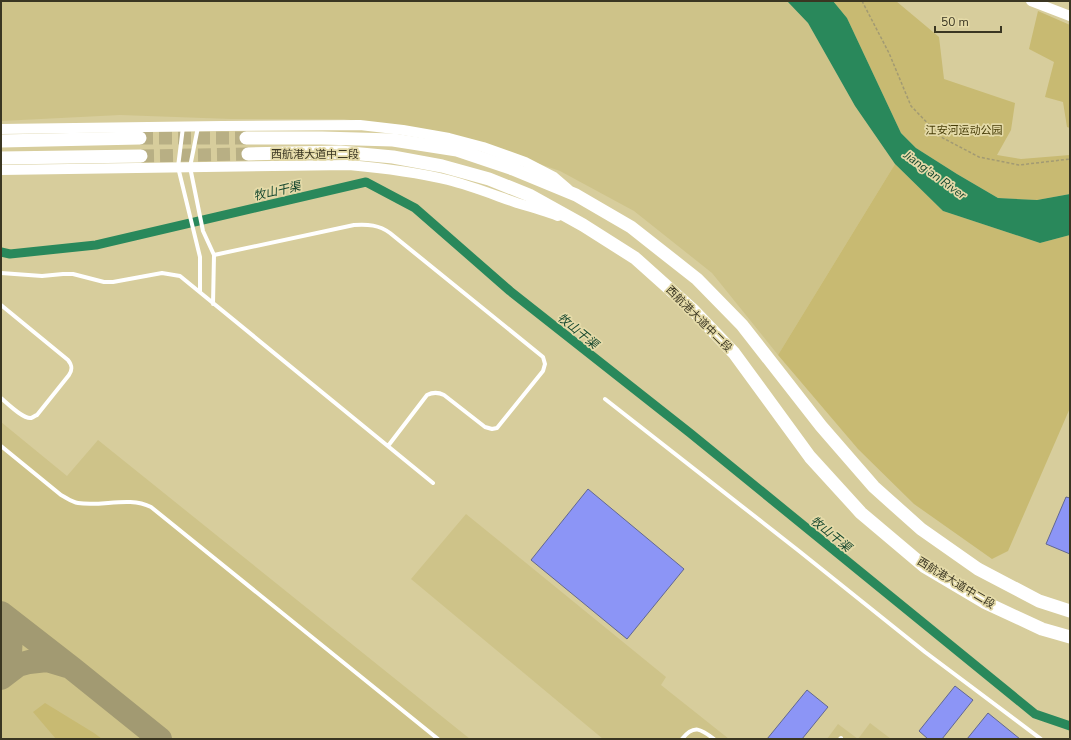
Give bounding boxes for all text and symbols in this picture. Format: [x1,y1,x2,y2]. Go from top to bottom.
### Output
scale bar [935,8,1001,34]
text: 50 m [941,14,969,30]
park label: 江安河运动公园 [926,123,1003,138]
water label: Jiang'an River [900,146,970,203]
street label: 西航港大道中二段 [271,147,359,162]
water label: 牧山干渠 [252,177,304,204]
street label: 西航港大道中二段 [663,283,735,355]
water label: 牧山干渠 [554,310,603,354]
water label: 牧山干渠 [807,513,856,557]
street label: 西航港大道中二段 [914,554,998,612]

